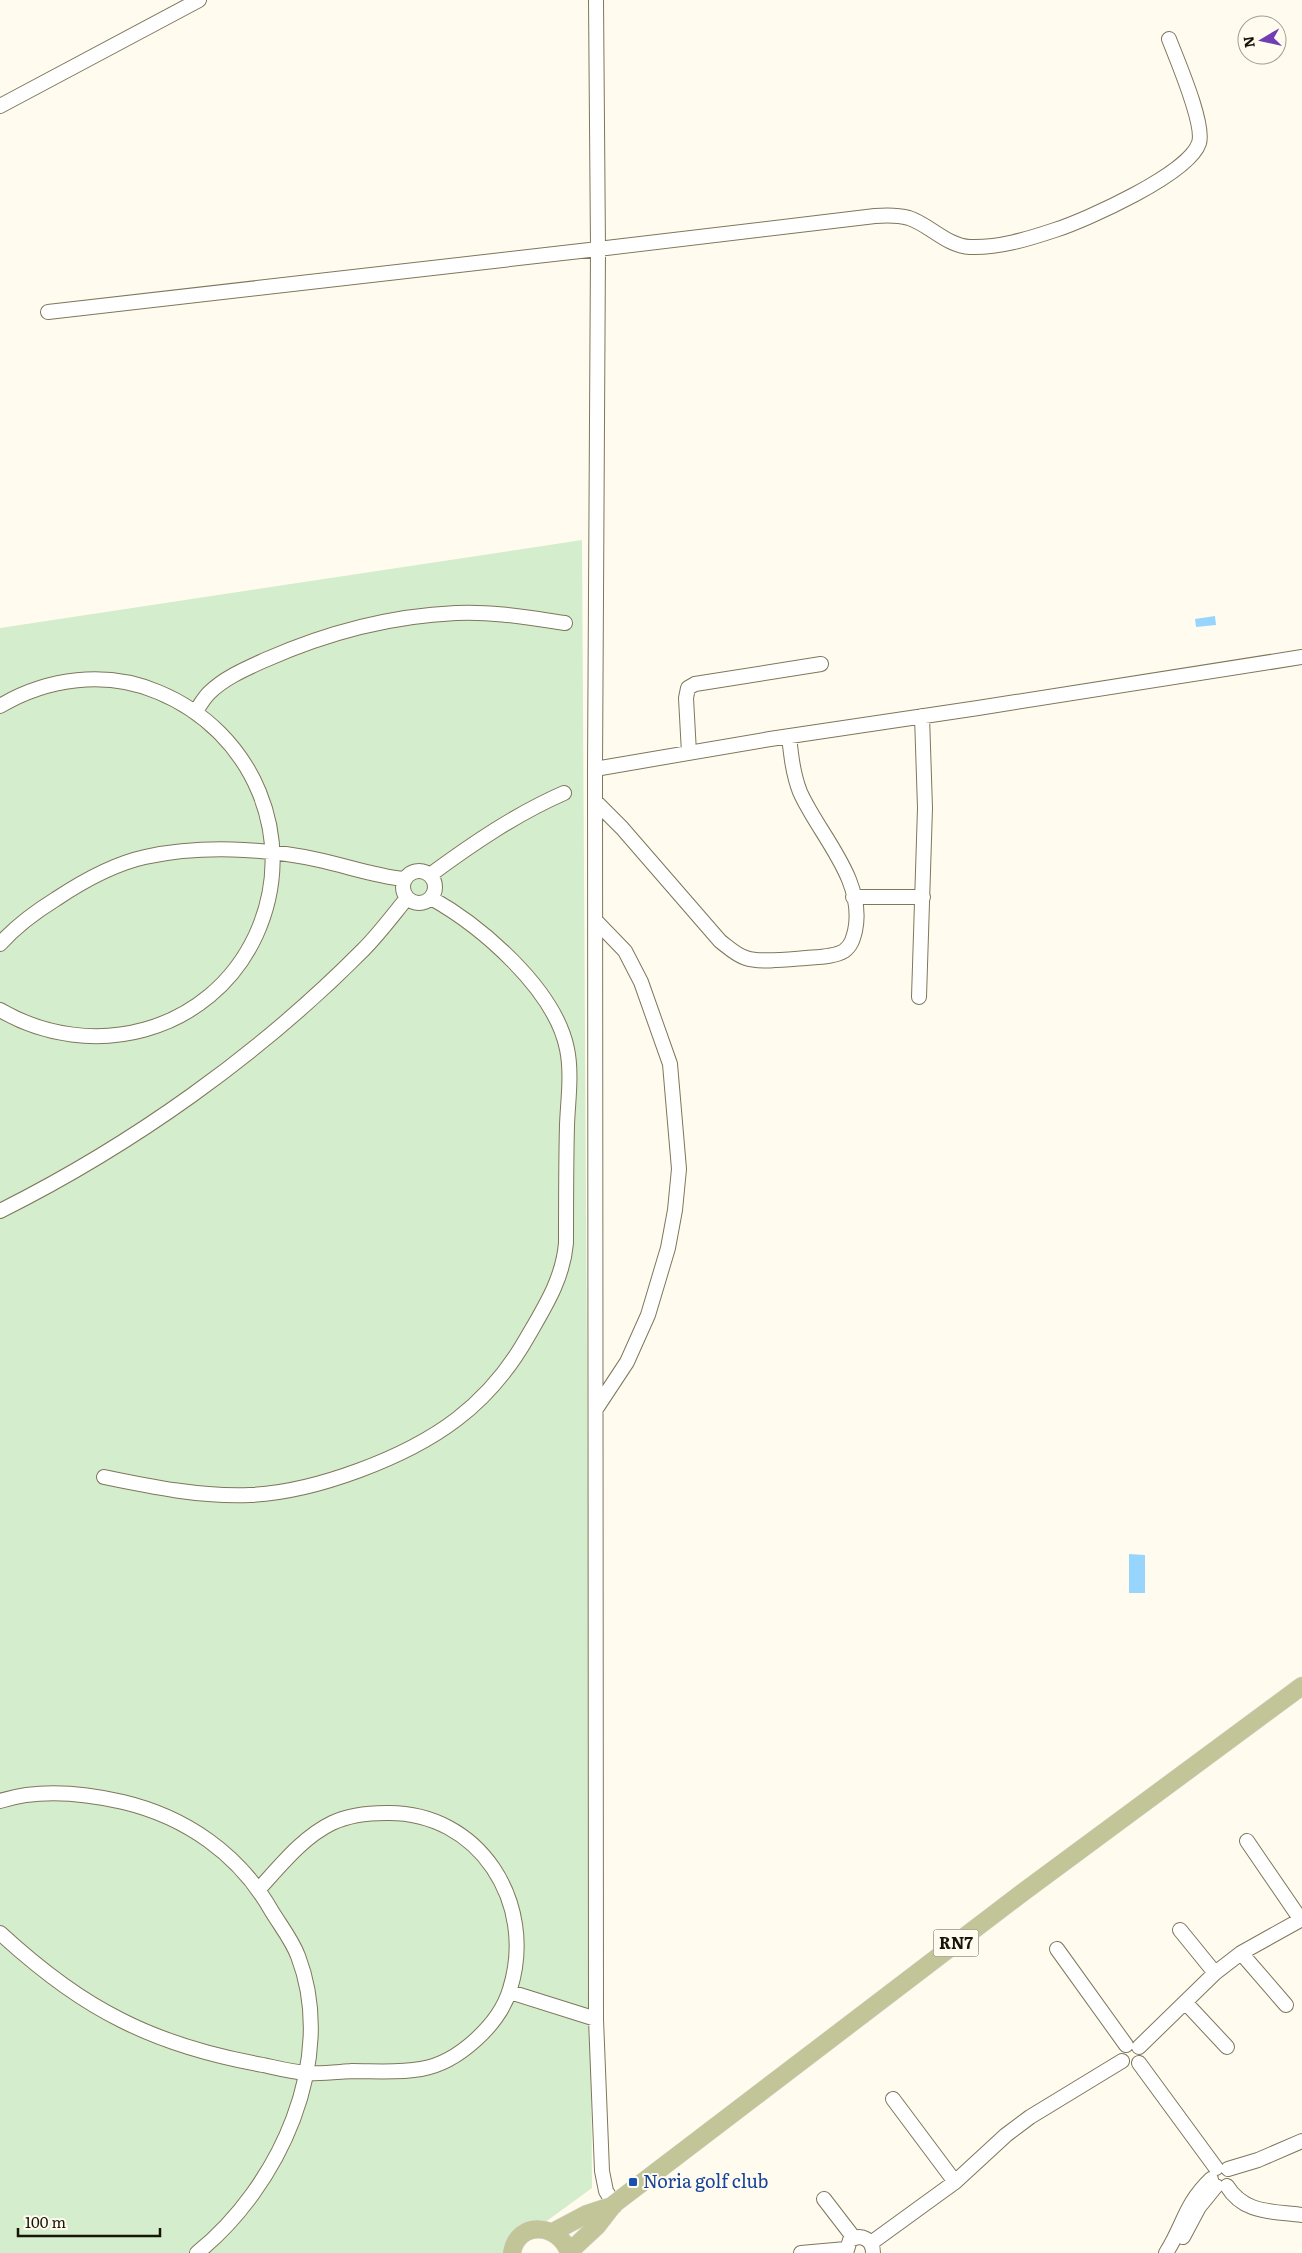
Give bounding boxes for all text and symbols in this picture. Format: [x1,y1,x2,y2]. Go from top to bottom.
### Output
north arrow [1237,15,1287,65]
text: N [1237,35,1259,50]
road number: RN7 [934,1930,978,1956]
place label: Noria golf club [643,2167,769,2194]
marker: Noria golf club [627,2176,639,2188]
scale bar [18,2206,160,2238]
text: 100 m [25,2210,66,2233]

